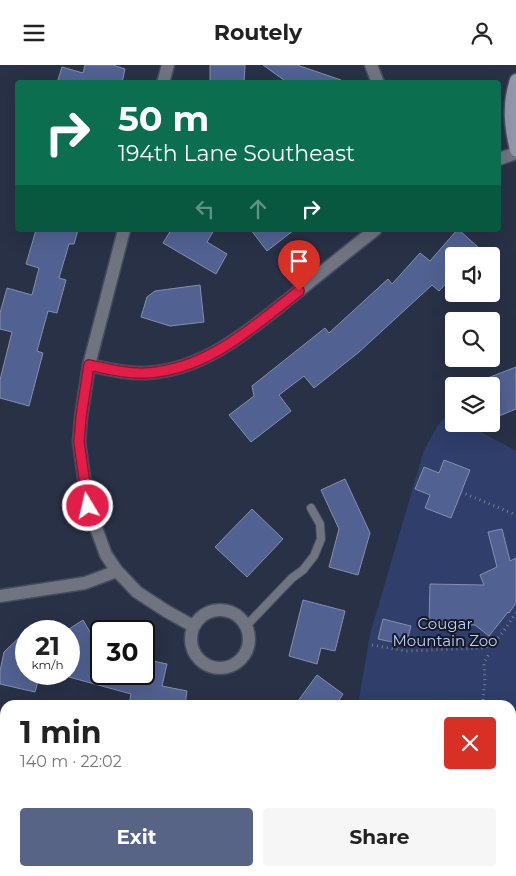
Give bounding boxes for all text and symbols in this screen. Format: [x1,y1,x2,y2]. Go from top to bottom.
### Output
icon: menu [20,19,48,47]
text: Routely [214,19,302,46]
icon: person [468,19,496,47]
text: 50 m [118,97,209,140]
icon: right [35,100,100,165]
text: 194th Lane Southeast [118,140,355,167]
icon: left [191,195,219,223]
icon: ahead [244,195,272,223]
icon: right [297,195,325,223]
pin [278,240,320,291]
icon: arrive [285,247,313,275]
map controls [445,247,500,432]
button: sound [445,247,500,302]
button: search [445,312,500,367]
button: layers [445,377,500,432]
position arrow [61,479,113,531]
park label: Cougar Mountain Zoo [392,614,498,650]
speed limit sign: 30 [90,620,155,685]
text: 21 [35,631,60,661]
text: km/h [31,657,64,672]
text: 1 min [20,714,101,751]
button: close [444,717,496,769]
text: 140 m · 22:02 [20,752,122,771]
button: Exit [20,808,253,866]
button: Share [263,808,496,866]

